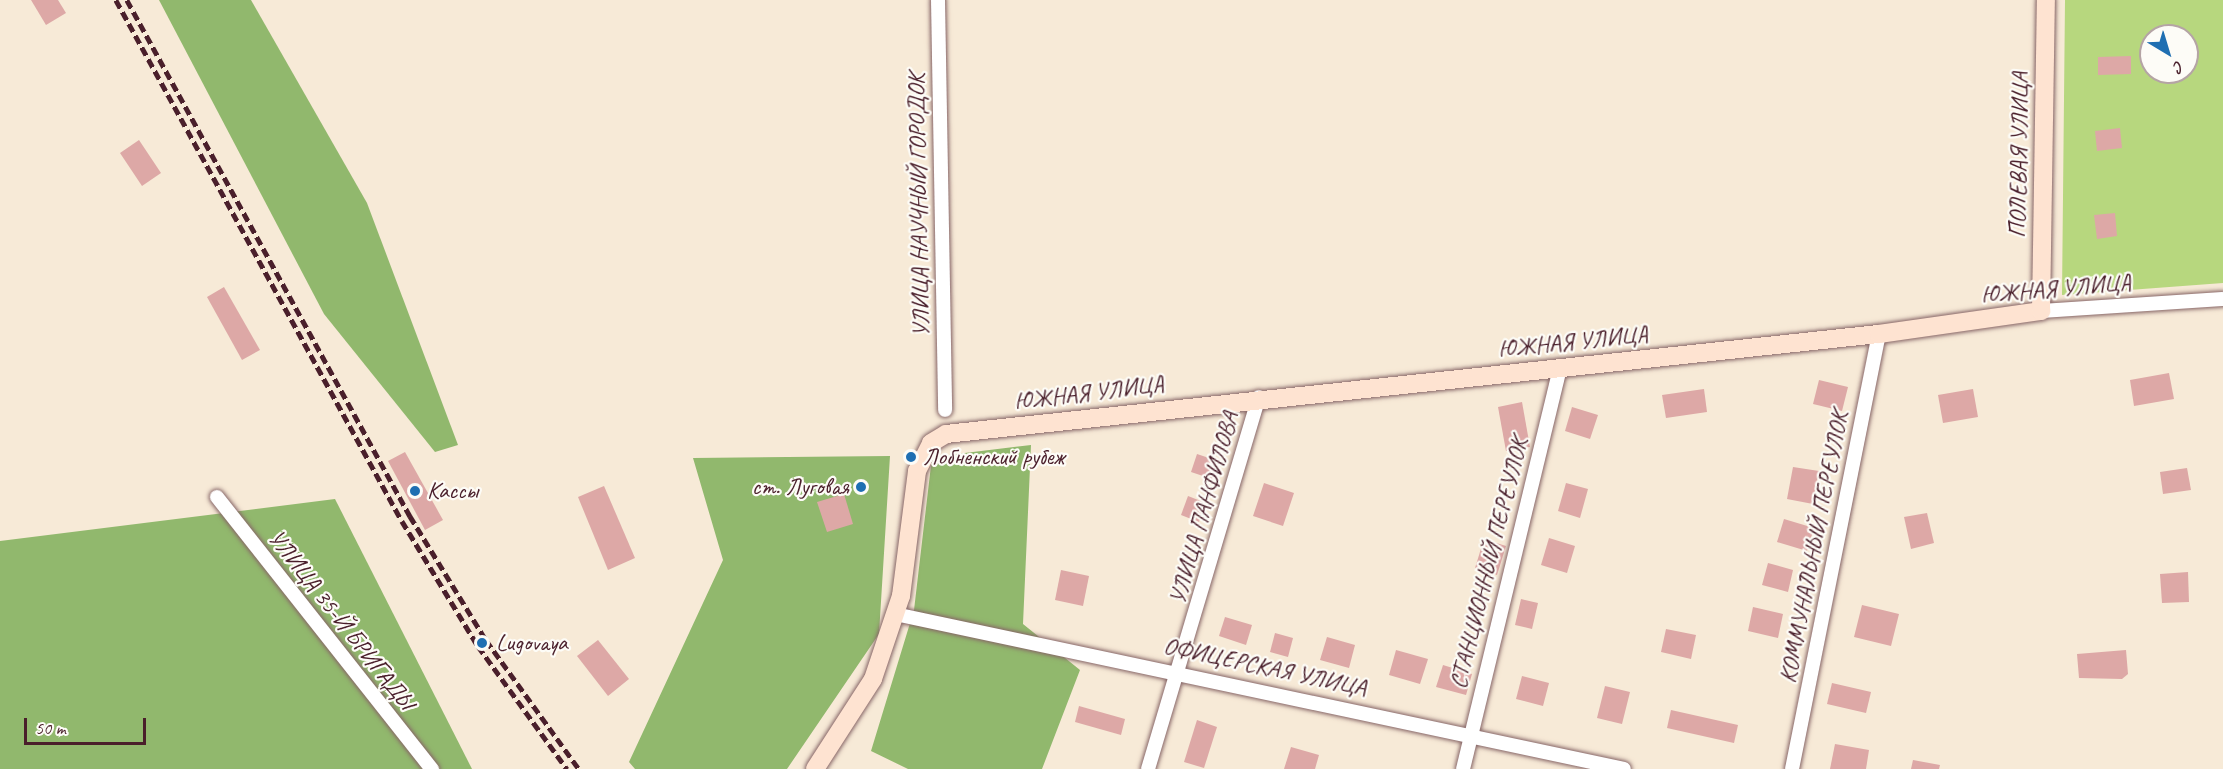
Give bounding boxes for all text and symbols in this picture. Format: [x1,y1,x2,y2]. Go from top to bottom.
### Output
north arrow [2139,24,2199,84]
text: С [2170,56,2188,77]
street label: ПОЛЕВАЯ УЛИЦА [2003,72,2035,238]
street label: УЛИЦА НАУЧНЫЙ ГОРОДОК [902,73,936,337]
street label: ЮЖНАЯ УЛИЦА [1980,268,2132,310]
street label: ЮЖНАЯ УЛИЦА [1497,320,1649,364]
street label: ЮЖНАЯ УЛИЦА [1013,370,1165,416]
street label: УЛИЦА ПАНФИЛОВА [1163,409,1245,607]
street label: КОММУНАЛЬНЫЙ ПЕРЕУЛОК [1774,409,1854,685]
street label: СТАНЦИОННЫЙ ПЕРЕУЛОК [1444,434,1534,692]
place label: Лобненский рубеж [923,443,1064,471]
marker: Лобненский рубеж [904,450,918,464]
place label: ст. Луговая [752,473,849,501]
place label: Кассы [427,477,478,505]
marker: ст. Луговая [854,480,868,494]
marker: Кассы [408,484,422,498]
street label: УЛИЦА 35-Й БРИГАДЫ [262,524,420,716]
place label: Lugovaya [496,629,568,657]
street label: ОФИЦЕРСКАЯ УЛИЦА [1162,632,1368,702]
marker: Lugovaya [473,634,491,652]
scale bar [27,706,148,744]
text: 50 m [35,717,66,739]

